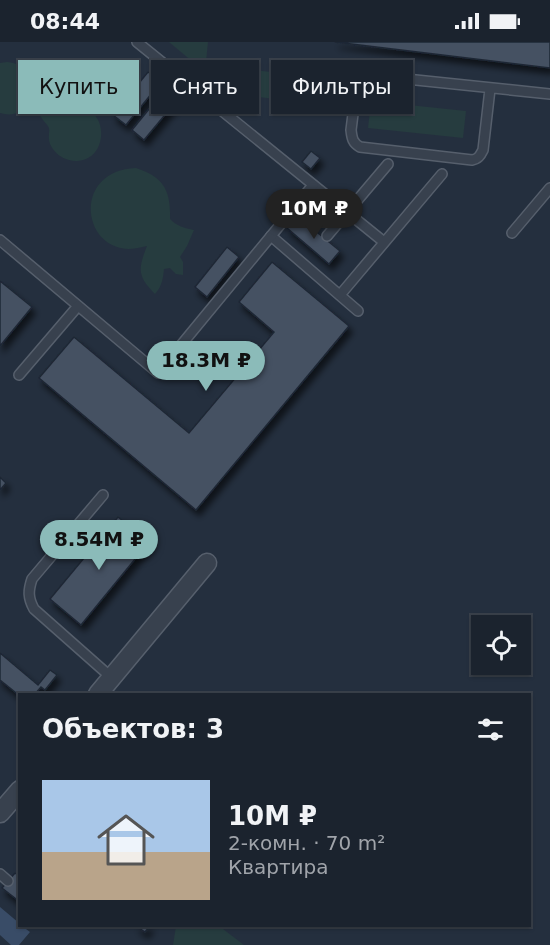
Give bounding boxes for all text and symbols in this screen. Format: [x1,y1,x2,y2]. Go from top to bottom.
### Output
text: 08:44 [30,9,100,34]
chip: Купить [18,60,139,114]
chip: Снять [151,60,259,114]
chip: Фильтры [271,60,413,114]
pin: 10M ₽ [272,189,356,240]
text: 10M ₽ [280,196,348,220]
pin: 18.3M ₽ [151,341,261,392]
text: 18.3M ₽ [161,348,251,372]
pin: 8.54M ₽ [44,520,154,571]
text: 8.54M ₽ [54,527,144,551]
map controls [471,615,531,675]
button: locate [471,615,531,675]
icon: filters [474,713,507,746]
text: Объектов: 3 [42,714,224,744]
text: 10M ₽ [228,801,317,831]
icon: home [90,804,162,876]
text: 2-комн. · 70 m² [228,831,385,855]
text: Квартира [228,855,329,879]

